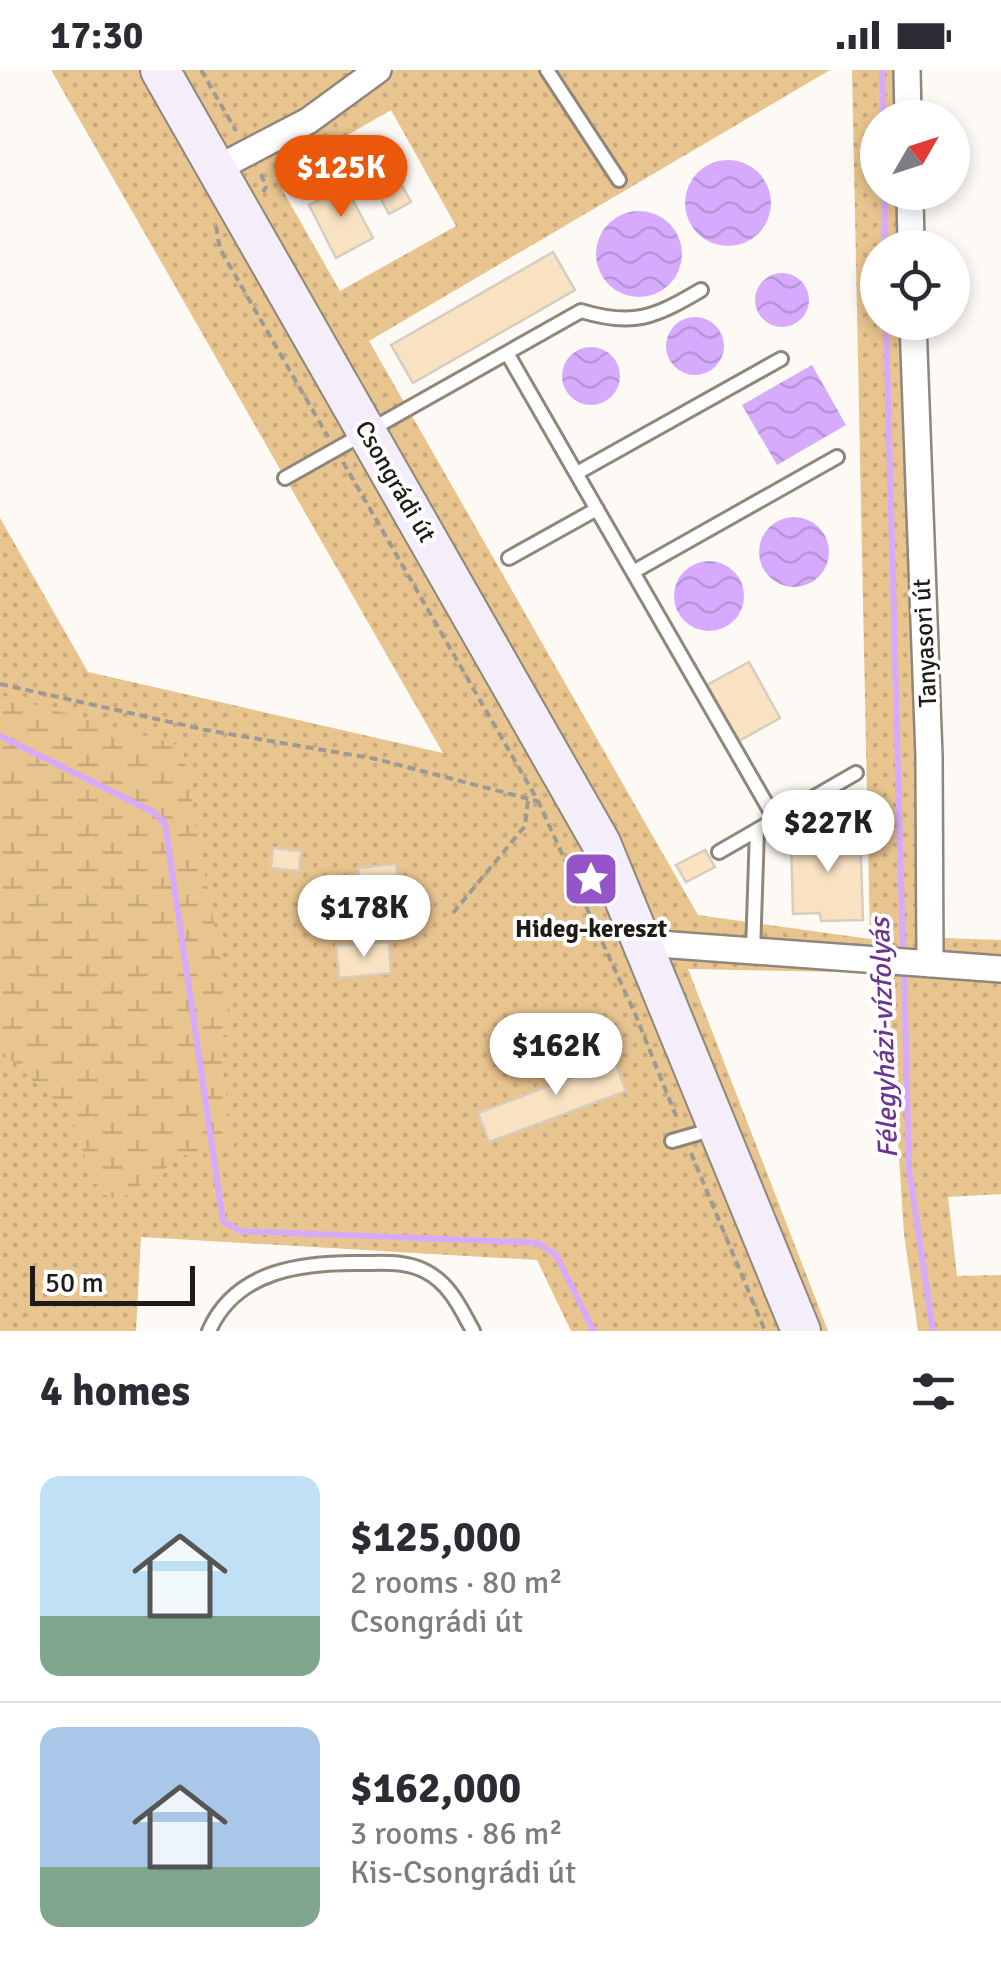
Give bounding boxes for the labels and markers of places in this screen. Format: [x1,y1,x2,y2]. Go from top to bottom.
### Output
pin: $125K [271,135,411,220]
pin: $227K [758,790,898,875]
place icon: Hideg-kereszt [561,849,621,909]
pin: $178K [294,875,434,960]
place label: Hideg-kereszt [515,913,667,944]
pin: $162K [486,1013,626,1098]

